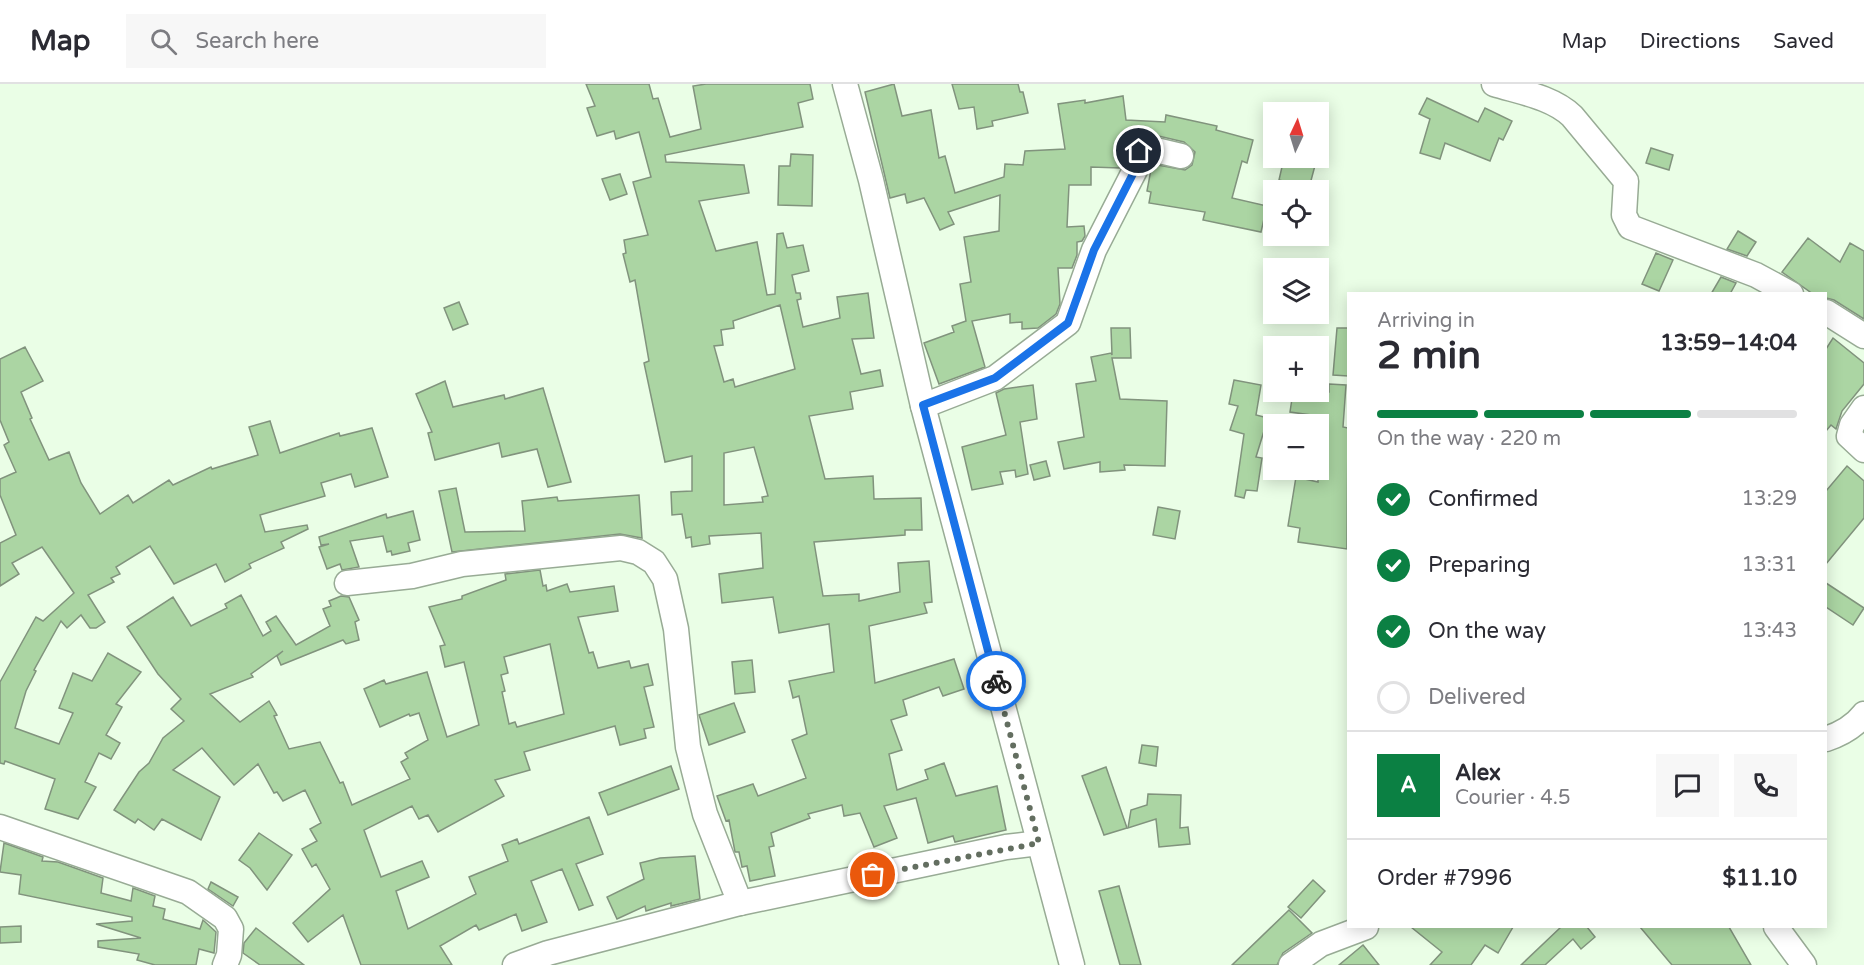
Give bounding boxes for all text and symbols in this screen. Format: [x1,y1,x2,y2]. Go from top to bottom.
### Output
search box [126,14,546,68]
text: Map [30,24,90,58]
icon: search [147,25,180,58]
text: Search here [195,28,319,54]
text: Map [1561,29,1607,54]
text: Directions [1640,29,1740,54]
text: Saved [1773,29,1834,54]
north arrow [1263,102,1329,168]
map controls [1263,102,1329,480]
pin [1113,125,1164,176]
icon: home [1122,134,1155,167]
button: locate [1263,180,1329,246]
button: layers [1263,258,1329,324]
text: Arriving in [1377,309,1475,333]
text: 13:59–14:04 [1660,330,1797,356]
text: 2 min [1377,332,1481,379]
button: + [1263,336,1329,402]
button: − [1263,414,1329,480]
text: On the way · 220 m [1377,427,1561,451]
icon: check [1377,483,1410,516]
text: Confirmed [1428,486,1538,512]
text: 13:29 [1742,487,1797,511]
icon: check [1377,549,1410,582]
text: Preparing [1428,552,1531,578]
text: 13:31 [1742,553,1797,577]
icon: check [1377,615,1410,648]
text: On the way [1428,618,1546,644]
text: 13:43 [1742,619,1797,643]
courier [966,651,1026,711]
icon: bike [980,665,1013,698]
text: Delivered [1428,684,1526,710]
button: chat [1656,754,1719,817]
button: phone [1734,754,1797,817]
text: Alex [1455,760,1501,786]
text: A [1400,772,1417,798]
text: Courier · 4.5 [1455,786,1570,810]
pin [847,849,898,900]
icon: bag [856,858,889,891]
text: Order #7996 [1377,865,1512,891]
text: $11.10 [1722,865,1797,891]

